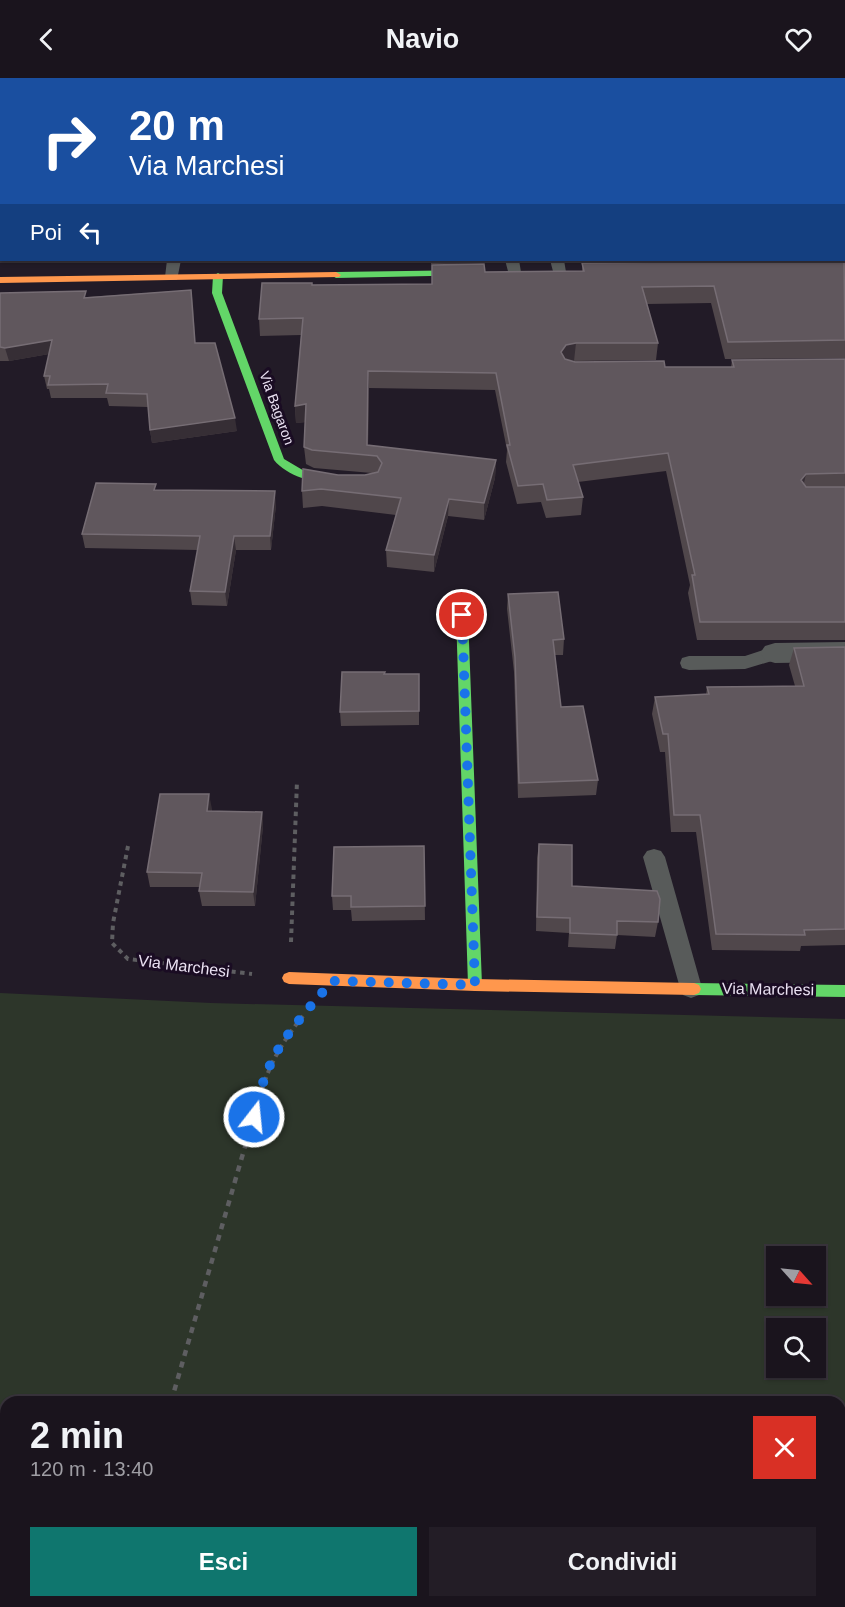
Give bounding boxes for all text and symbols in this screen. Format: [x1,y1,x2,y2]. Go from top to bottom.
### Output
icon: back [30,23,63,56]
icon: heart [782,23,815,56]
text: Navio [386,24,459,54]
icon: right [30,102,108,180]
text: 20 m [129,102,225,149]
text: Via Marchesi [129,151,285,181]
icon: left [74,216,107,249]
text: Poi [30,220,62,245]
street label: Via Bagaron [256,369,298,447]
pin [436,589,487,640]
icon: arrive [445,598,478,631]
street label: Via Marchesi [137,952,231,980]
street label: Via Marchesi [722,980,814,998]
position arrow [222,1085,286,1149]
north arrow [766,1246,826,1306]
map controls [766,1246,826,1378]
button: search [766,1318,826,1378]
text: 2 min [30,1415,124,1456]
button: close [753,1416,816,1479]
text: 120 m · 13:40 [30,1458,153,1480]
button: Esci [30,1527,417,1596]
button: Condividi [429,1527,816,1596]

